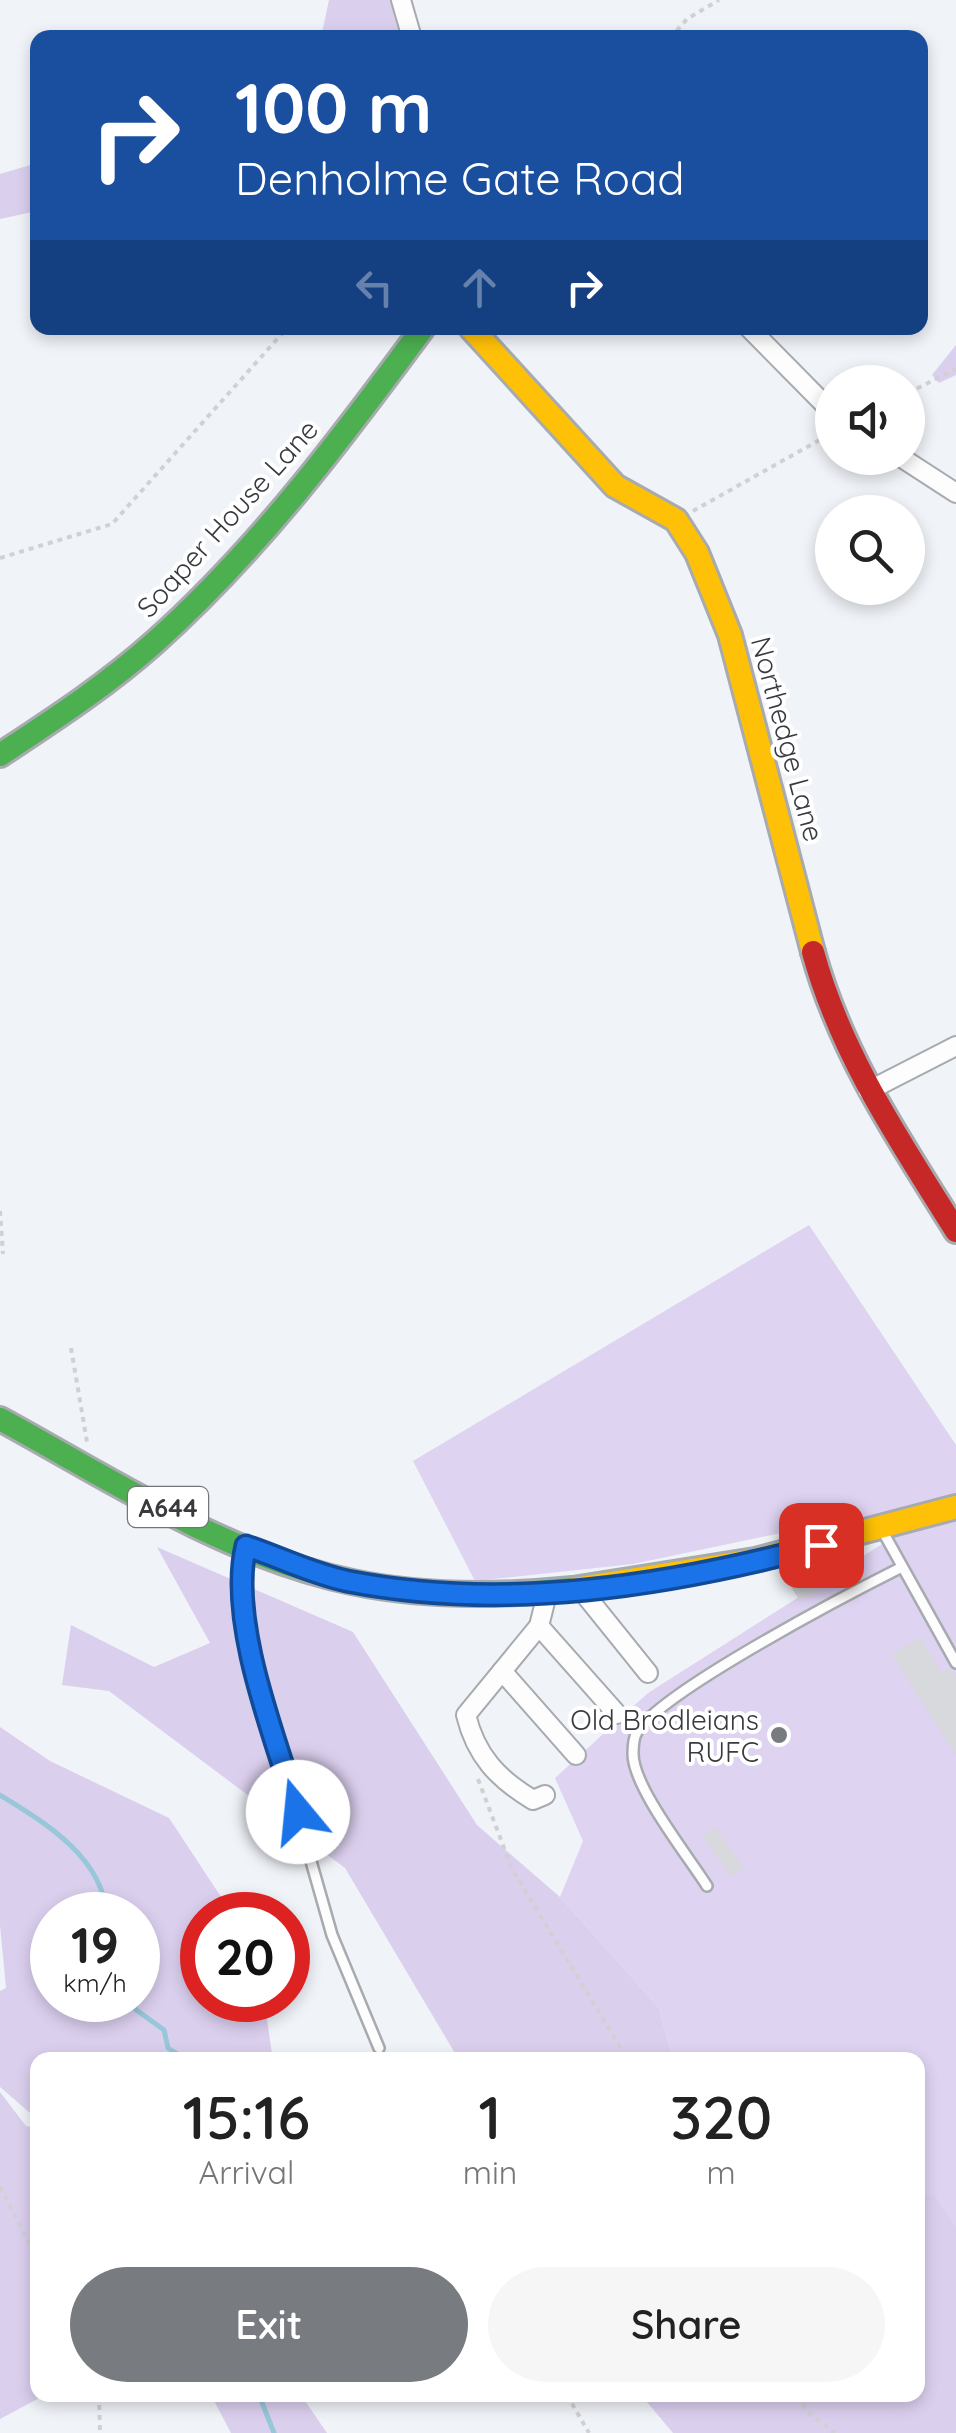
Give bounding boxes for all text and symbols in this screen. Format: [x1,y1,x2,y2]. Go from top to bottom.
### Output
text: 100 m [235,63,432,151]
icon: right [70,70,200,200]
text: Denholme Gate Road [235,150,685,206]
icon: left [347,260,402,315]
icon: ahead [452,260,507,315]
icon: right [557,260,612,315]
map controls [815,365,925,605]
button: sound [815,365,925,475]
street label: Soaper House Lane [129,412,325,624]
button: search [815,495,925,605]
street label: Northedge Lane [744,633,832,845]
road number: A644 [128,1487,208,1527]
pin [779,1503,864,1588]
icon: arrive [794,1518,849,1573]
place label: Old Brodleians RUFC [570,1702,759,1769]
marker: Old Brodleians RUFC [768,1724,790,1746]
position arrow [246,1760,350,1864]
speed limit sign: 20 [180,1892,310,2022]
text: 19 [71,1913,119,1976]
text: km/h [63,1967,127,1998]
text: 15:16 [183,2079,310,2154]
text: 1 [479,2079,502,2154]
text: 320 [670,2079,772,2154]
text: Arrival [198,2152,294,2192]
text: min [463,2152,517,2192]
text: m [707,2152,736,2192]
button: Exit [70,2267,468,2382]
button: Share [488,2267,885,2382]

